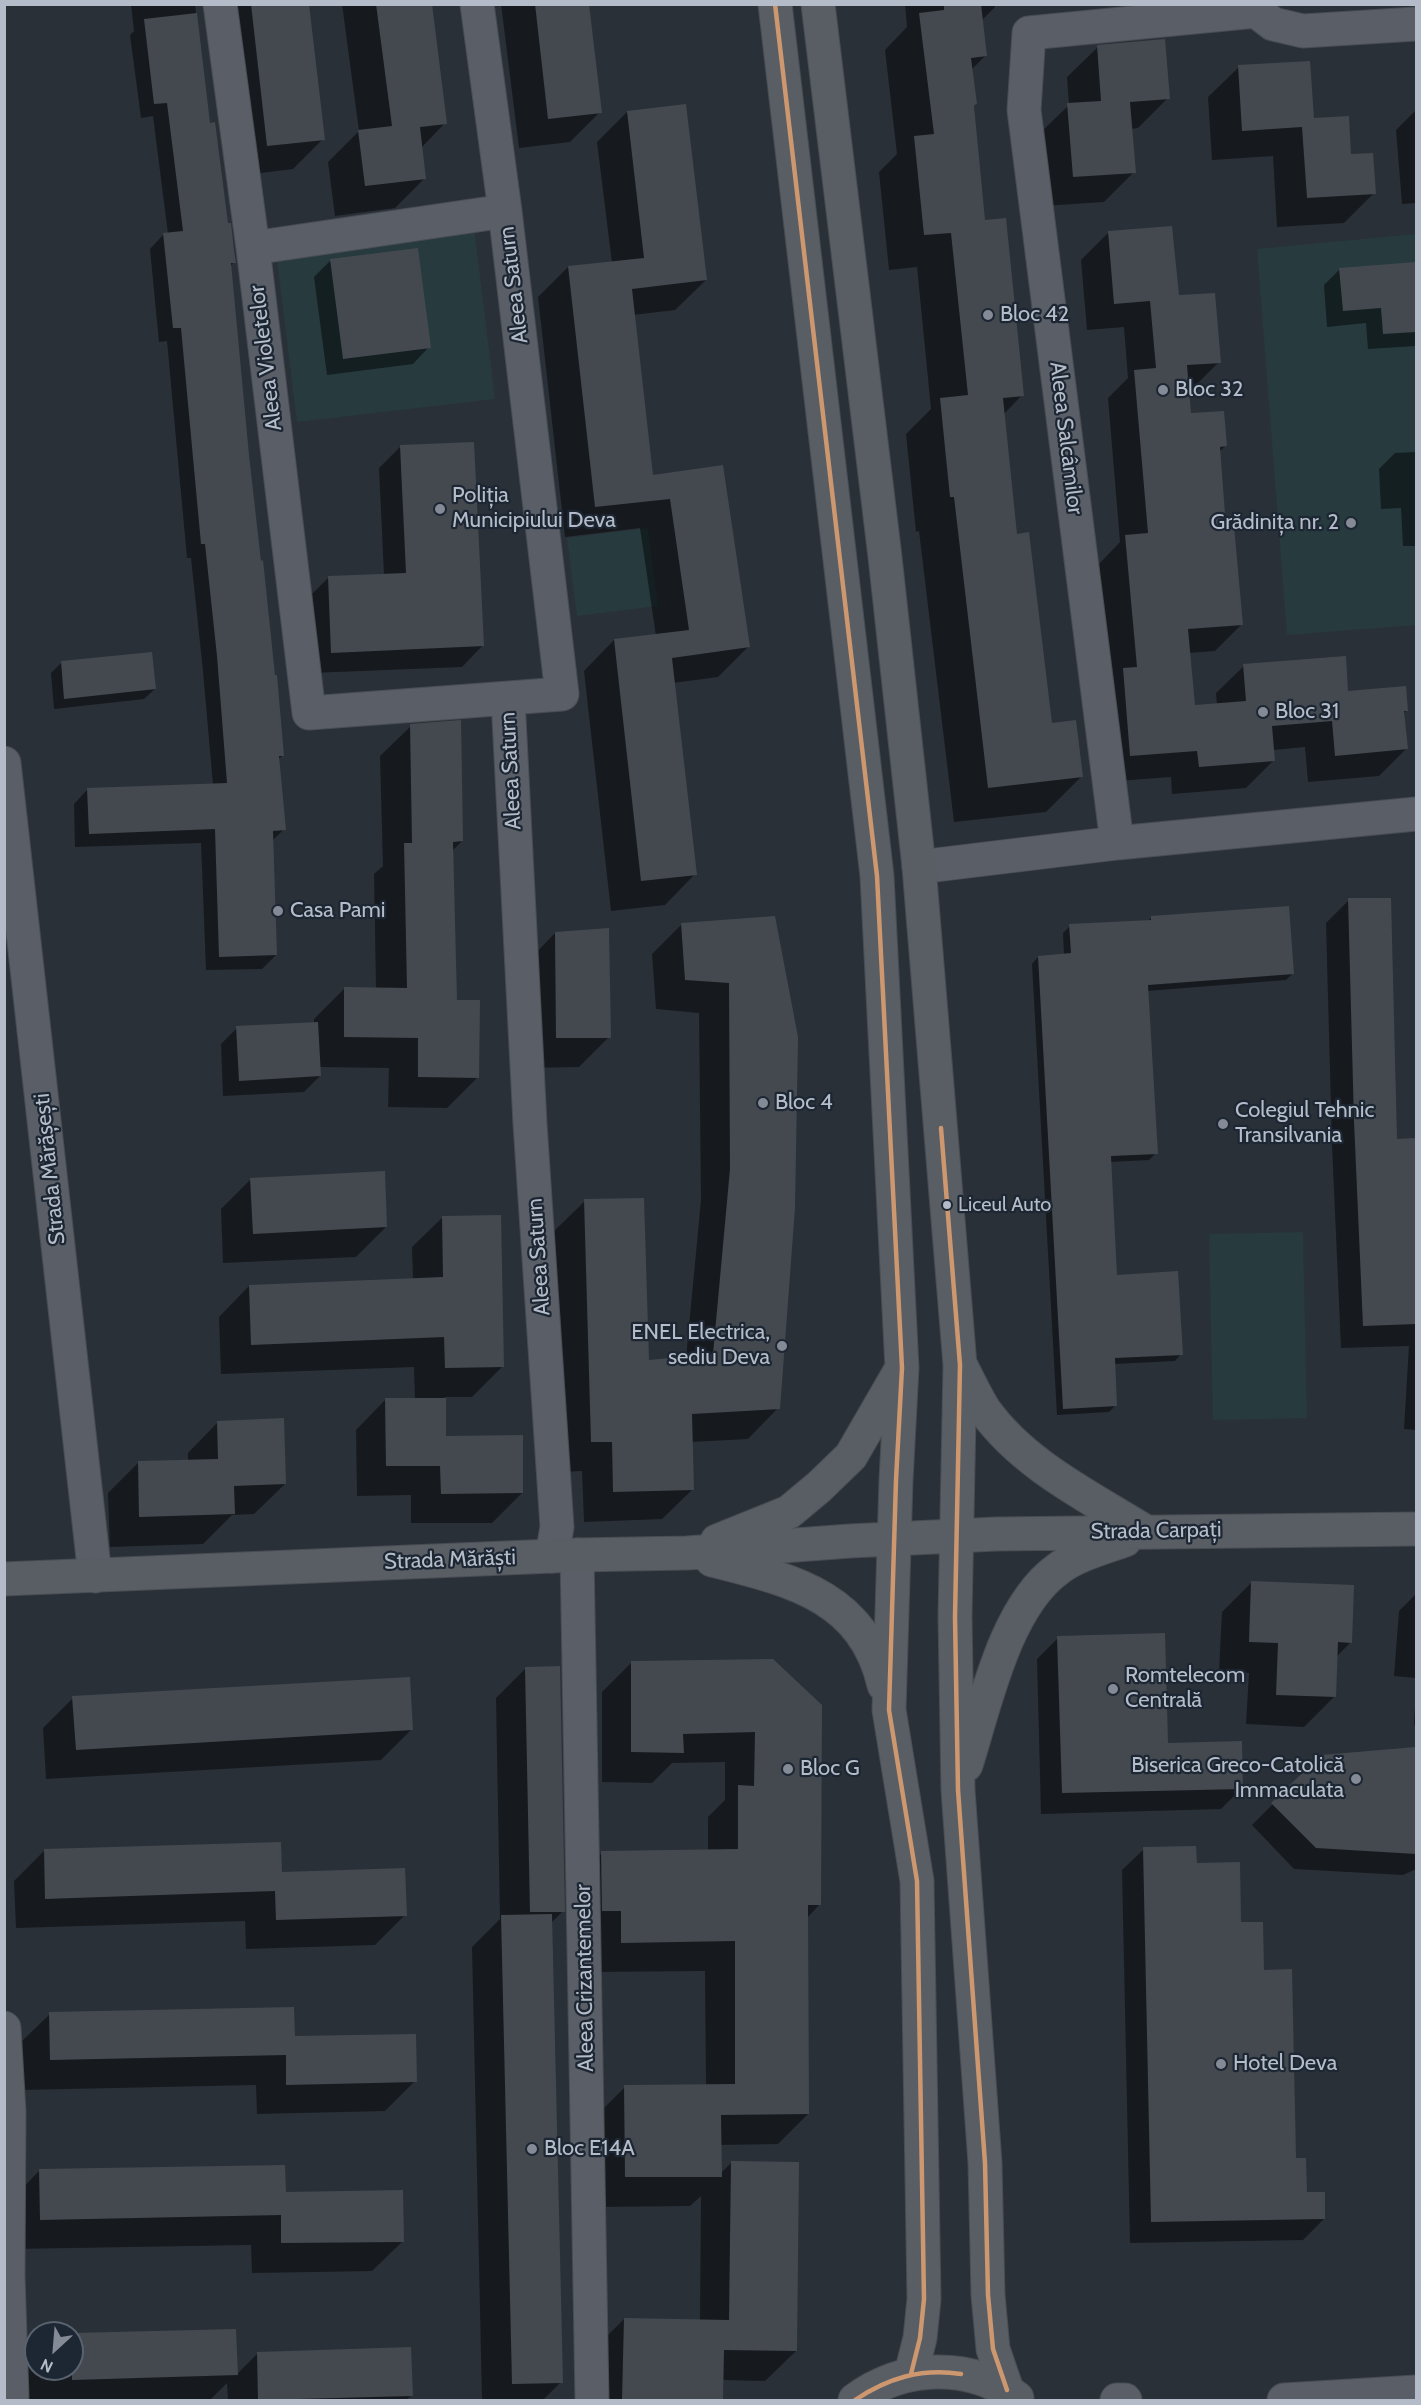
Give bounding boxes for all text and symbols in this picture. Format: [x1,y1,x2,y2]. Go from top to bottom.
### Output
street label: Aleea Saturn [494,225,534,345]
street label: Aleea Violetelor [244,284,288,432]
place label: Bloc 42 [1000,302,1069,328]
marker: Bloc 42 [981,308,995,322]
street label: Aleea Salcâmilor [1044,360,1088,516]
place label: Bloc 32 [1175,377,1244,403]
marker: Bloc 32 [1156,383,1170,397]
place label: Poliția Municipiului Deva [452,483,616,534]
marker: Poliția Municipiului Deva [433,502,447,516]
place label: Grădinița nr. 2 [1211,510,1339,536]
marker: Grădinița nr. 2 [1344,516,1358,530]
place label: Bloc 31 [1275,699,1339,725]
marker: Bloc 31 [1256,705,1270,719]
street label: Aleea Saturn [495,711,527,831]
place label: Casa Pami [290,898,386,924]
marker: Casa Pami [271,904,285,918]
place label: Bloc 4 [775,1090,833,1116]
street label: Strada Mărășești [29,1092,71,1246]
marker: Bloc 4 [756,1096,770,1110]
place label: Colegiul Tehnic Transilvania [1235,1098,1375,1150]
marker: Colegiul Tehnic Transilvania [1216,1117,1230,1131]
place label: Liceul Auto [958,1193,1051,1217]
street label: Aleea Saturn [522,1197,556,1317]
marker: Liceul Auto [941,1199,953,1211]
place label: ENEL Electrica, sediu Deva [631,1320,770,1372]
marker: ENEL Electrica, sediu Deva [775,1339,789,1353]
street label: Strada Carpați [1090,1517,1222,1545]
street label: Strada Mărăști [384,1545,516,1575]
place label: Romtelecom Centrală [1125,1663,1245,1714]
marker: Romtelecom Centrală [1106,1682,1120,1696]
place label: Biserica Greco-Catolică Immaculata [1131,1753,1344,1804]
place label: Bloc G [800,1756,860,1782]
marker: Bloc G [781,1762,795,1776]
marker: Biserica Greco-Catolică Immaculata [1349,1772,1363,1786]
street label: Aleea Crizantemelor [570,1884,600,2072]
place label: Hotel Deva [1233,2051,1337,2077]
marker: Hotel Deva [1214,2057,1228,2071]
place label: Bloc E14A [544,2136,635,2162]
marker: Bloc E14A [525,2142,539,2156]
north arrow [24,2321,84,2381]
text: N [38,2355,56,2377]

